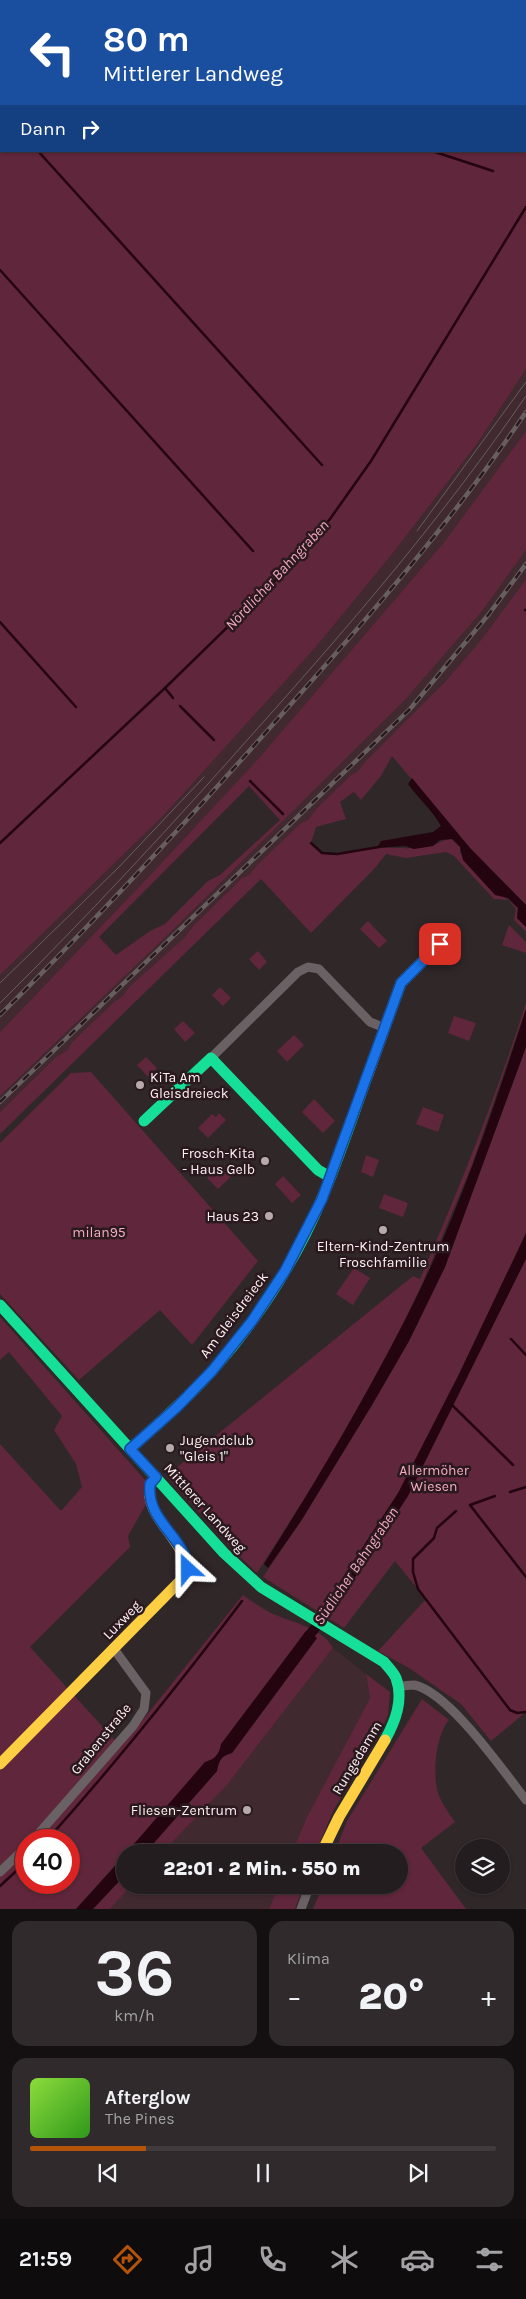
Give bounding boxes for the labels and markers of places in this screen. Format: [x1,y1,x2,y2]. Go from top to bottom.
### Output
pin [419,923,461,965]
place label: KiTa Am Gleisdreieck [150,1069,229,1102]
marker: KiTa Am Gleisdreieck [134,1079,146,1091]
place label: Frosch-Kita - Haus Gelb [181,1145,255,1178]
marker: Frosch-Kita - Haus Gelb [259,1155,271,1167]
place label: Haus 23 [206,1208,259,1225]
marker: Haus 23 [263,1210,275,1222]
marker: Eltern-Kind-Zentrum Froschfamilie [377,1224,389,1236]
place label: Eltern-Kind-Zentrum Froschfamilie [317,1238,449,1271]
place label: Jugendclub "Gleis 1" [180,1432,254,1465]
marker: Jugendclub "Gleis 1" [164,1442,176,1454]
place label: Fliesen-Zentrum [131,1802,237,1819]
marker: Fliesen-Zentrum [241,1804,253,1816]

